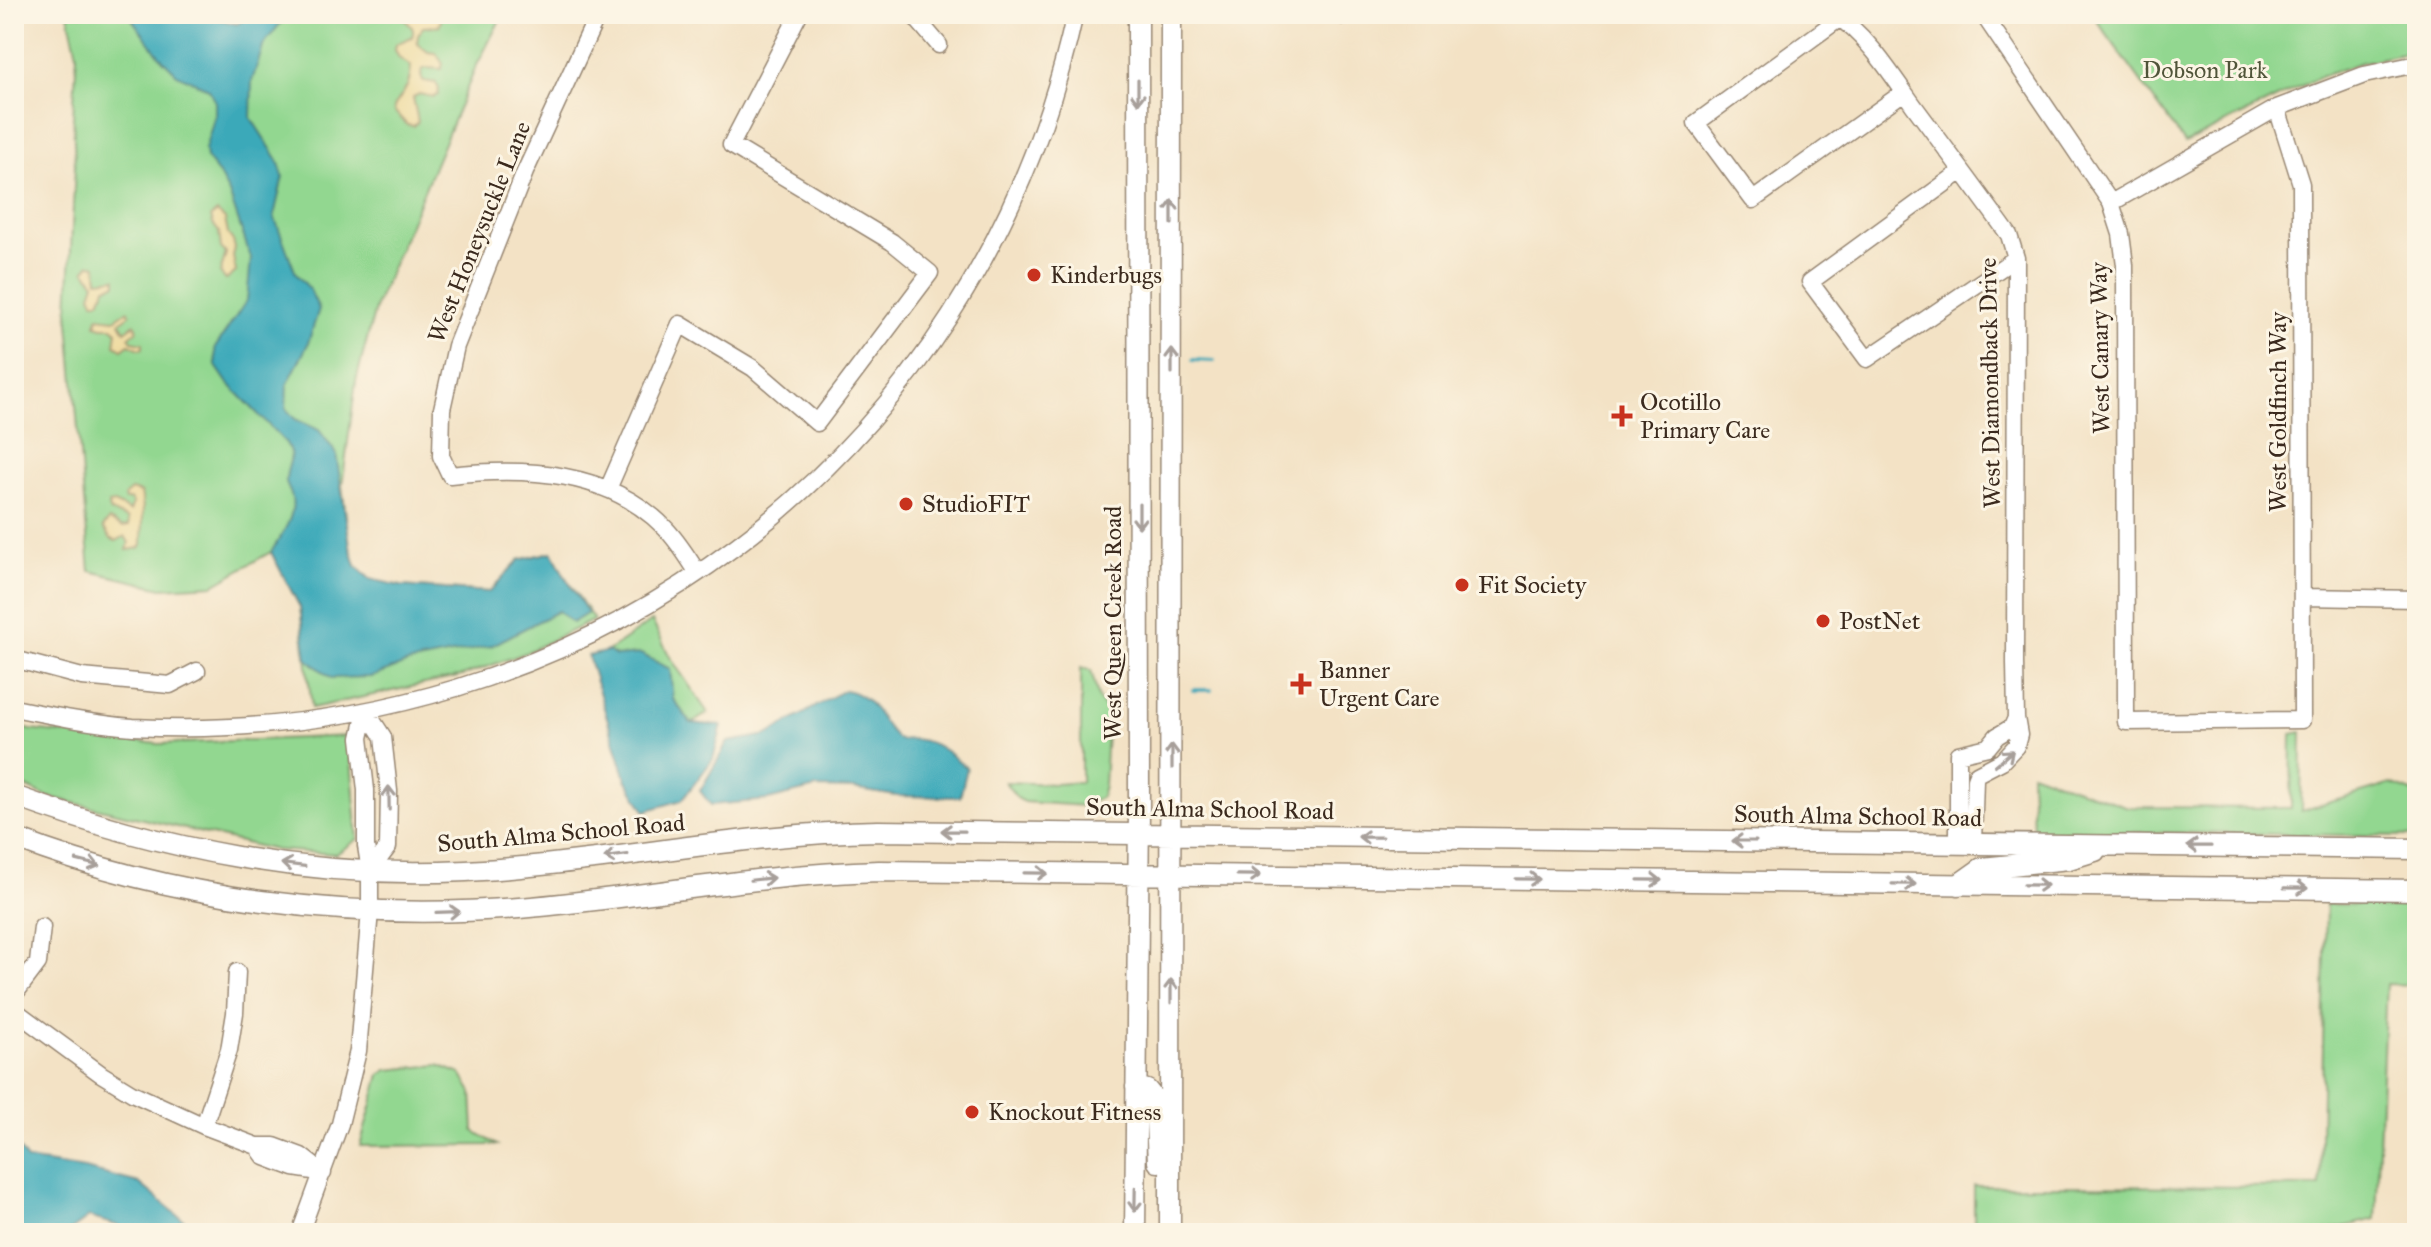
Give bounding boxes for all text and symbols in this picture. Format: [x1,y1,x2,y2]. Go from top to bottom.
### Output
park label: Dobson Park [2142,55,2269,85]
one-way arrow [1130,78,1146,105]
street label: West Honeysuckle Lane [421,117,537,347]
one-way arrow [1164,199,1180,226]
street label: West Diamondback Drive [1973,257,2007,509]
place label: Kinderbugs [1050,260,1162,290]
street label: West Canary Way [2083,261,2116,434]
marker: Kinderbugs [1025,266,1043,284]
street label: West Goldfinch Way [2263,311,2293,512]
one-way arrow [1164,348,1180,375]
place label: Ocotillo Primary Care [1640,387,1770,445]
marker: Ocotillo Primary Care [1611,405,1633,427]
place label: StudioFIT [922,489,1030,519]
marker: StudioFIT [897,495,915,513]
one-way arrow [1131,502,1147,529]
street label: West Queen Creek Road [1098,506,1128,740]
place label: Fit Society [1478,570,1587,600]
marker: Fit Society [1453,576,1471,594]
place label: PostNet [1839,606,1921,636]
marker: PostNet [1814,612,1832,630]
place label: Banner Urgent Care [1319,655,1439,713]
marker: Banner Urgent Care [1290,673,1312,695]
one-way arrow [1164,743,1180,770]
one-way arrow [1994,749,2015,767]
one-way arrow [381,785,397,812]
street label: South Alma School Road [1086,792,1334,826]
street label: South Alma School Road [1734,799,1982,833]
street label: South Alma School Road [436,807,686,859]
one-way arrow [940,823,967,839]
one-way arrow [1357,829,1384,845]
one-way arrow [1731,833,1758,849]
one-way arrow [2186,838,2213,854]
one-way arrow [603,849,629,864]
one-way arrow [74,857,100,872]
one-way arrow [280,857,307,872]
one-way arrow [1022,865,1049,880]
one-way arrow [1235,867,1262,883]
one-way arrow [1514,871,1541,887]
one-way arrow [748,872,775,887]
one-way arrow [1636,873,1663,888]
one-way arrow [1890,876,1917,892]
one-way arrow [2022,878,2049,893]
one-way arrow [2282,881,2309,896]
one-way arrow [434,904,461,919]
one-way arrow [1163,978,1179,1005]
place label: Knockout Fitness [988,1097,1161,1127]
marker: Knockout Fitness [963,1103,981,1121]
one-way arrow [1127,1186,1143,1213]

